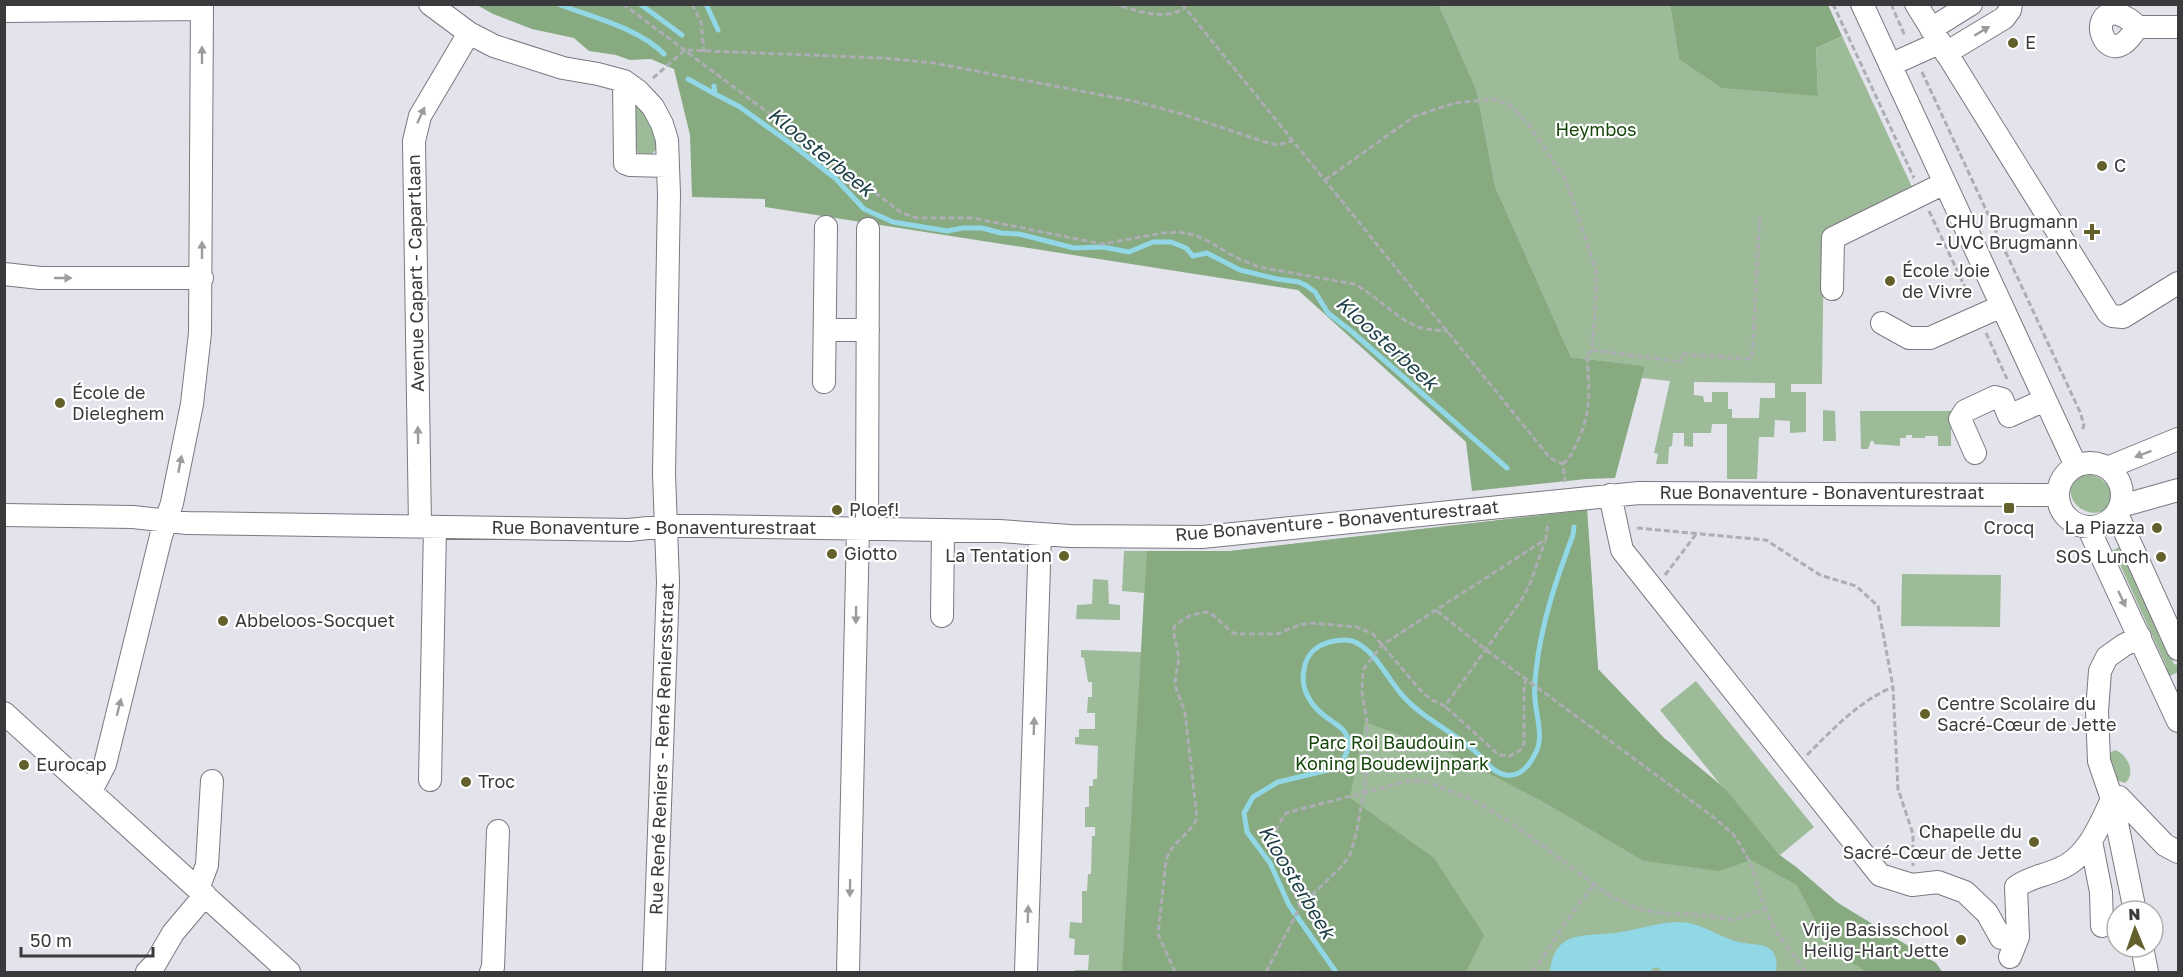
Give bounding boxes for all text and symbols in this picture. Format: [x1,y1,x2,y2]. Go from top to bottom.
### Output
one-way arrow [1974,26,1990,37]
place label: E [2025,31,2036,53]
marker: E [2006,36,2020,50]
one-way arrow [197,45,207,64]
water label: Kloosterbeek [764,101,881,203]
one-way arrow [417,107,426,124]
park label: Heymbos [1555,118,1637,140]
street label: Avenue Capart - Capartlaan [402,154,428,392]
place label: C [2114,154,2126,176]
marker: C [2095,159,2109,173]
place label: CHU Brugmann - UVC Brugmann [1936,210,2078,253]
marker: CHU Brugmann - UVC Brugmann [2083,223,2101,241]
one-way arrow [197,240,207,259]
place label: École Joie de Vivre [1902,259,1990,302]
one-way arrow [53,273,72,283]
marker: École Joie de Vivre [1883,274,1897,288]
water label: Kloosterbeek [1332,290,1445,396]
place label: École de Dieleghem [72,381,164,424]
marker: École de Dieleghem [53,396,67,410]
one-way arrow [413,425,423,444]
one-way arrow [2134,449,2152,459]
one-way arrow [176,455,185,474]
street label: Rue Bonaventure - Bonaventurestraat [1660,481,1984,503]
street label: Rue Bonaventure - Bonaventurestraat [1174,495,1500,545]
place label: Ploef! [849,498,899,520]
marker: Crocq [2002,501,2016,515]
marker: Ploef! [830,503,844,517]
street label: Rue Bonaventure - Bonaventurestraat [492,516,816,538]
place label: Crocq [1984,516,2034,538]
place label: La Piazza [2064,516,2145,538]
marker: La Piazza [2150,521,2164,535]
place label: Giotto [844,542,897,564]
place label: La Tentation [945,544,1052,566]
place label: SOS Lunch [2055,545,2149,567]
marker: Giotto [825,547,839,561]
marker: La Tentation [1057,549,1071,563]
marker: SOS Lunch [2154,550,2168,564]
street label: Rue René Reniers - René Reniersstraat [644,583,678,915]
one-way arrow [2118,591,2127,608]
one-way arrow [851,605,861,624]
place label: Abbeloos-Socquet [235,609,395,631]
marker: Abbeloos-Socquet [216,614,230,628]
place label: Centre Scolaire du Sacré-Cœur de Jette [1937,692,2116,735]
one-way arrow [115,698,125,717]
marker: Centre Scolaire du Sacré-Cœur de Jette [1918,707,1932,721]
one-way arrow [1030,716,1039,735]
park label: Parc Roi Baudouin - Koning Boudewijnpark [1295,731,1489,774]
place label: Eurocap [36,753,107,775]
marker: Eurocap [17,758,31,772]
place label: Troc [478,770,515,792]
marker: Troc [459,775,473,789]
water label: Kloosterbeek [1254,820,1343,945]
place label: Chapelle du Sacré-Cœur de Jette [1843,820,2022,863]
marker: Chapelle du Sacré-Cœur de Jette [2027,835,2041,849]
one-way arrow [846,879,855,898]
north arrow [2105,899,2165,959]
text: N [2128,904,2141,924]
one-way arrow [1023,905,1033,924]
place label: Vrije Basisschool Heilig-Hart Jette [1802,918,1949,961]
scale bar [21,920,153,958]
text: 50 m [30,929,72,951]
marker: Vrije Basisschool Heilig-Hart Jette [1954,933,1968,947]

